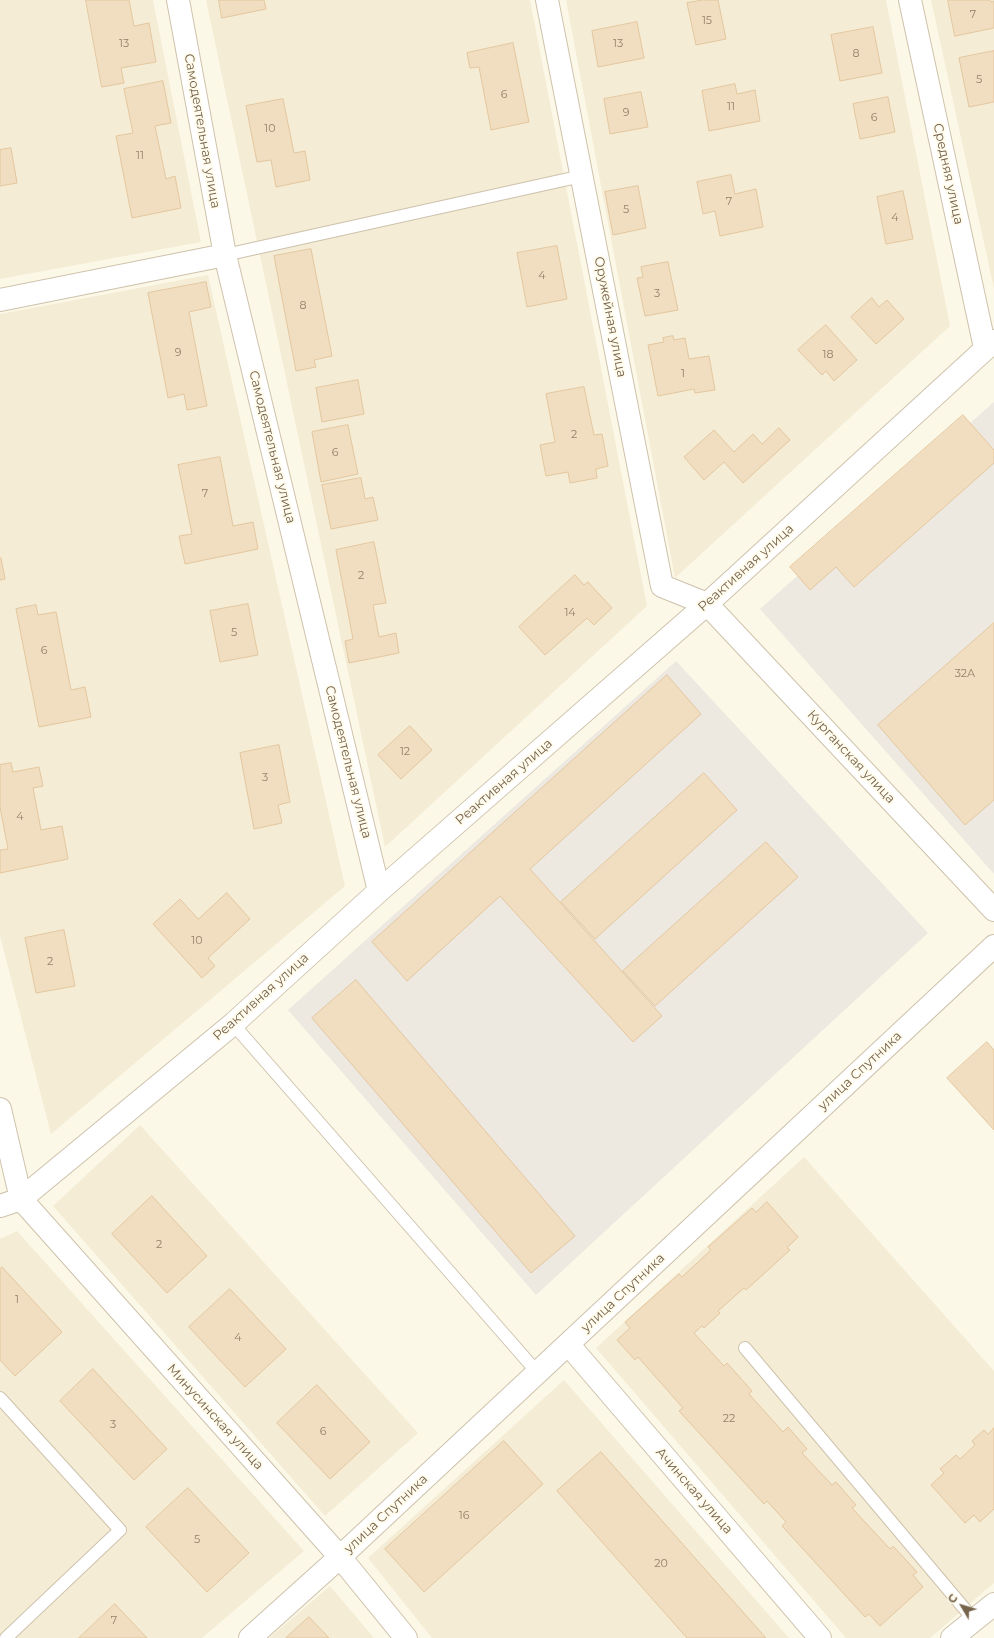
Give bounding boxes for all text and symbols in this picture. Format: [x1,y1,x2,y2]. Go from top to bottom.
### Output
house number: 7 [970,8,976,22]
house number: 15 [702,14,712,28]
house number: 13 [119,37,129,51]
house number: 13 [613,37,623,51]
house number: 8 [852,47,860,61]
street label: Самодеятельная улица [181,52,223,210]
house number: 5 [976,73,982,87]
house number: 6 [501,88,507,102]
house number: 11 [727,100,735,114]
house number: 9 [623,106,629,120]
house number: 6 [871,111,877,125]
house number: 10 [264,122,276,136]
street label: Средняя улица [930,122,966,226]
house number: 11 [136,149,144,163]
house number: 7 [726,195,732,209]
house number: 5 [623,203,629,217]
house number: 4 [891,211,899,225]
street label: Оружейная улица [591,255,629,379]
house number: 4 [538,269,546,283]
house number: 3 [654,287,660,301]
house number: 8 [299,299,307,313]
house number: 9 [175,346,181,360]
house number: 18 [823,348,833,362]
house number: 1 [681,367,685,381]
street label: Самодеятельная улица [245,369,299,525]
house number: 2 [571,428,577,442]
house number: 6 [332,446,338,460]
house number: 7 [202,487,208,501]
street label: Реактивная улица [695,521,797,615]
house number: 2 [358,569,364,583]
house number: 14 [564,606,576,620]
house number: 5 [231,626,237,640]
house number: 6 [41,644,47,658]
house number: 32А [955,667,975,681]
street label: Самодеятельная улица [321,684,375,840]
street label: Курганская улица [804,707,898,807]
street label: Реактивная улица [452,736,556,828]
house number: 12 [400,745,410,759]
house number: 3 [262,771,268,785]
house number: 4 [16,810,24,824]
house number: 10 [191,934,203,948]
street label: Реактивная улица [210,950,312,1044]
house number: 2 [47,955,53,969]
street label: улица Спутника [815,1028,905,1114]
house number: 2 [156,1238,162,1252]
street label: улица Спутника [578,1250,668,1336]
house number: 1 [15,1293,19,1307]
house number: 4 [234,1331,242,1345]
street label: Минусинская улица [164,1361,266,1473]
house number: 22 [723,1412,735,1426]
house number: 3 [110,1418,116,1432]
house number: 6 [320,1425,326,1439]
street label: Ачинская улица [652,1445,736,1537]
street label: улица Спутника [341,1471,431,1557]
house number: 16 [459,1509,469,1523]
house number: 5 [194,1533,200,1547]
house number: 20 [654,1557,668,1571]
north arrow [942,1586,982,1626]
text: С [945,1591,961,1606]
house number: 7 [111,1614,117,1628]

